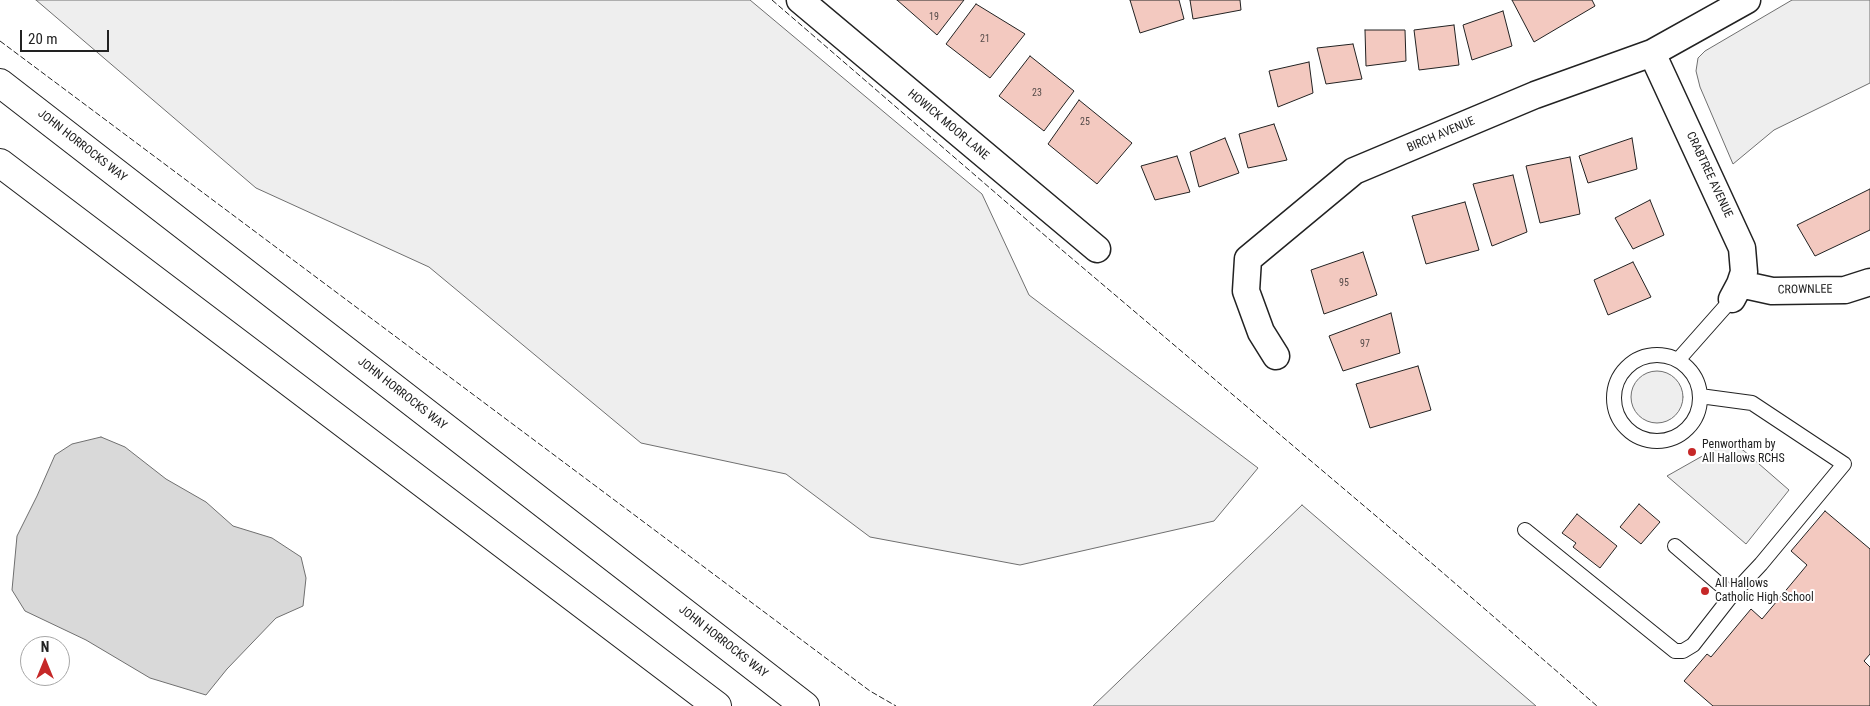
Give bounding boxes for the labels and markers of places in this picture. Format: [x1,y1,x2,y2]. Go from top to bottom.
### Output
place label: Penwortham by All Hallows RCHS [1702,438,1785,466]
marker: Penwortham by All Hallows RCHS [1686,446,1698,458]
place label: All Hallows Catholic High School [1715,577,1814,605]
marker: All Hallows Catholic High School [1699,585,1711,597]

